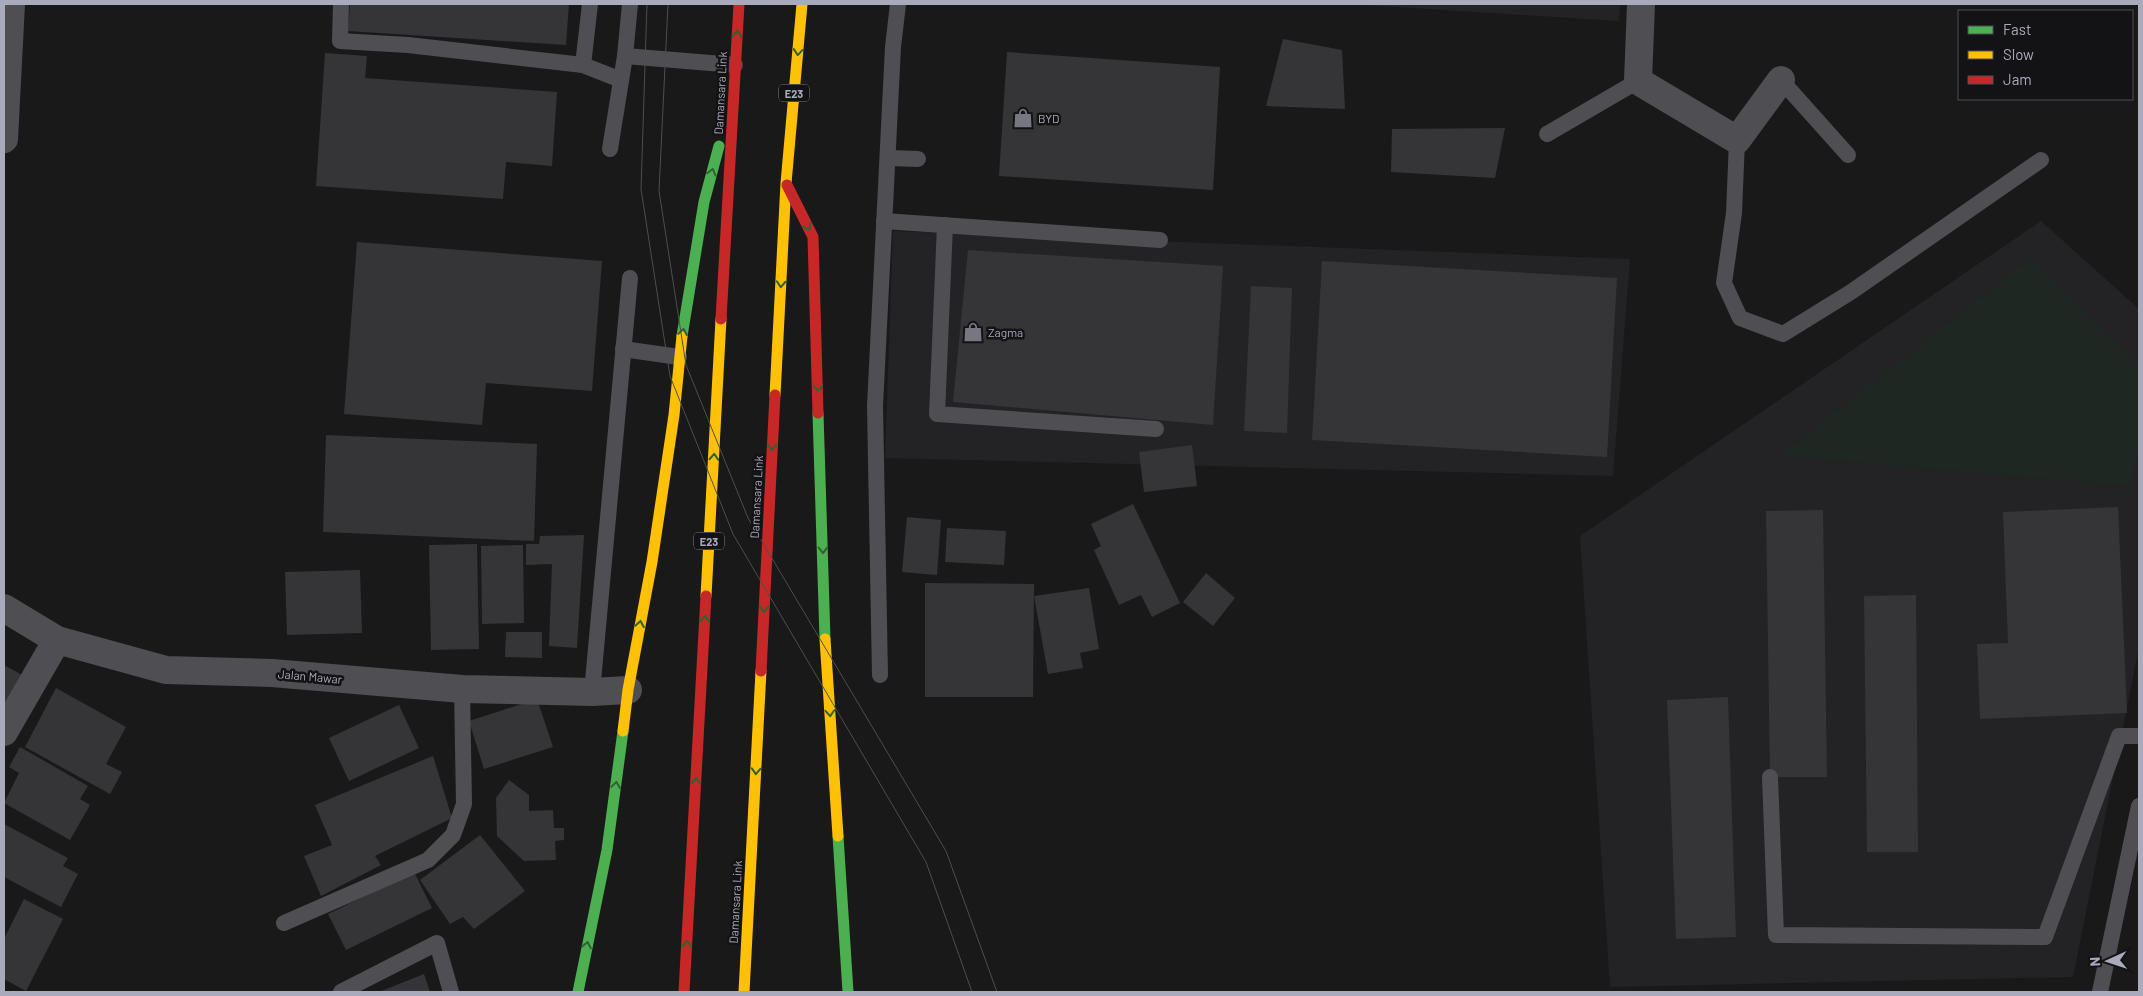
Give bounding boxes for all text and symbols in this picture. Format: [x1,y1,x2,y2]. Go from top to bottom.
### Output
legend [1958,10,2133,100]
text: Fast [2003,20,2031,38]
one-way arrow [731,30,742,38]
text: Slow [2003,45,2034,63]
one-way arrow [793,49,804,57]
street label: Damansara Link [711,51,729,135]
text: Jam [2003,70,2032,88]
road number: E23 [779,85,809,102]
shop icon: BYD [1012,107,1034,129]
place label: BYD [1038,111,1059,125]
one-way arrow [706,168,717,177]
one-way arrow [802,221,812,230]
one-way arrow [775,281,786,289]
shop icon: Zagma [962,321,984,343]
place label: Zagma [988,325,1023,339]
one-way arrow [678,328,688,336]
one-way arrow [813,384,824,392]
one-way arrow [767,443,778,451]
one-way arrow [708,453,719,461]
street label: Damansara Link [747,455,765,539]
road number: E23 [694,532,724,550]
one-way arrow [817,546,828,554]
one-way arrow [759,606,769,613]
one-way arrow [699,615,710,623]
one-way arrow [635,620,645,628]
street label: Jalan Mawar [277,666,343,686]
one-way arrow [824,709,835,717]
one-way arrow [750,767,761,775]
one-way arrow [690,777,701,785]
one-way arrow [610,780,620,789]
street label: Damansara Link [726,860,744,944]
north arrow [2083,936,2133,986]
one-way arrow [681,939,692,947]
one-way arrow [582,940,592,949]
text: N [2086,957,2103,967]

